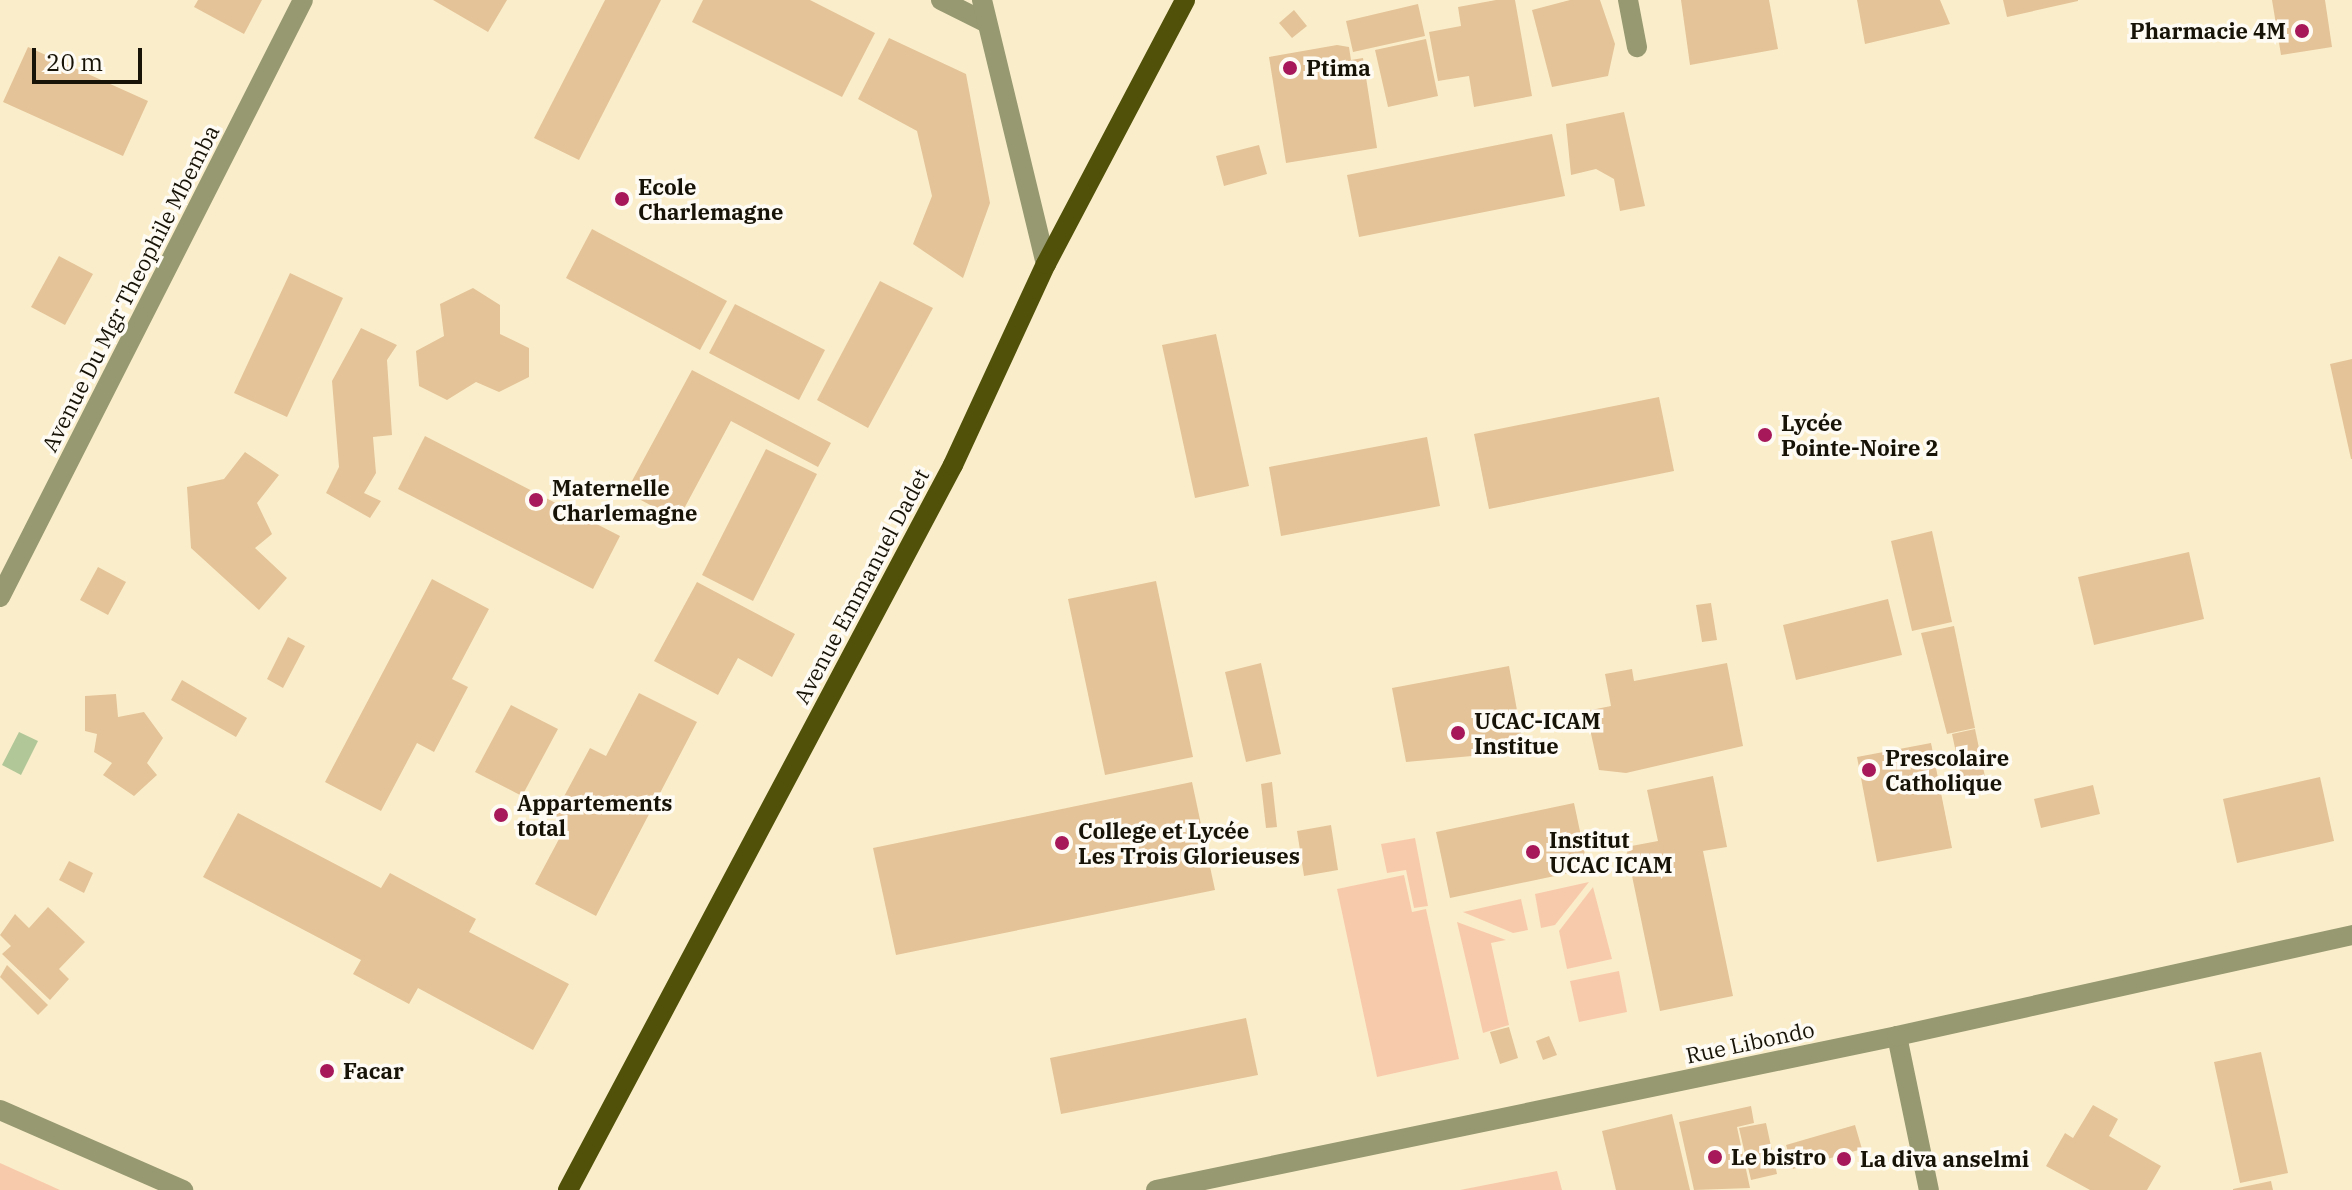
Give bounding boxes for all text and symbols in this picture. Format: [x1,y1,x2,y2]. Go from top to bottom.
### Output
place label: Pharmacie 4M [2130,18,2286,44]
marker: Pharmacie 4M [2293,22,2311,40]
scale bar [36,32,146,82]
text: 20 m [46,46,103,78]
place label: Ptima [1306,55,1371,81]
marker: Ptima [1281,59,1299,77]
street label: Avenue Du Mgr Theophile Mbemba [36,120,224,456]
place label: Ecole Charlemagne [638,173,784,224]
marker: Ecole Charlemagne [613,190,631,208]
place label: Lycée Pointe-Noire 2 [1781,409,1939,460]
marker: Lycée Pointe-Noire 2 [1756,426,1774,444]
street label: Avenue Emmanuel Dadet [788,464,934,708]
place label: Maternelle Charlemagne [552,474,698,526]
marker: Maternelle Charlemagne [527,491,545,509]
place label: UCAC-ICAM Institue [1474,707,1601,758]
marker: UCAC-ICAM Institue [1449,724,1467,742]
place label: Prescolaire Catholique [1885,744,2009,796]
marker: Prescolaire Catholique [1860,761,1878,779]
place label: Appartements total [517,789,672,840]
marker: Appartements total [492,806,510,824]
place label: College et Lycée Les Trois Glorieuses [1078,817,1300,868]
place label: Institut UCAC ICAM [1549,826,1673,878]
marker: College et Lycée Les Trois Glorieuses [1053,834,1071,852]
marker: Institut UCAC ICAM [1524,843,1542,861]
street label: Rue Libondo [1683,1015,1817,1069]
place label: Facar [343,1058,404,1084]
marker: Facar [318,1062,336,1080]
place label: Le bistro [1731,1144,1826,1170]
place label: La diva anselmi [1860,1146,2029,1172]
marker: Le bistro [1706,1148,1724,1166]
marker: La diva anselmi [1835,1150,1853,1168]

